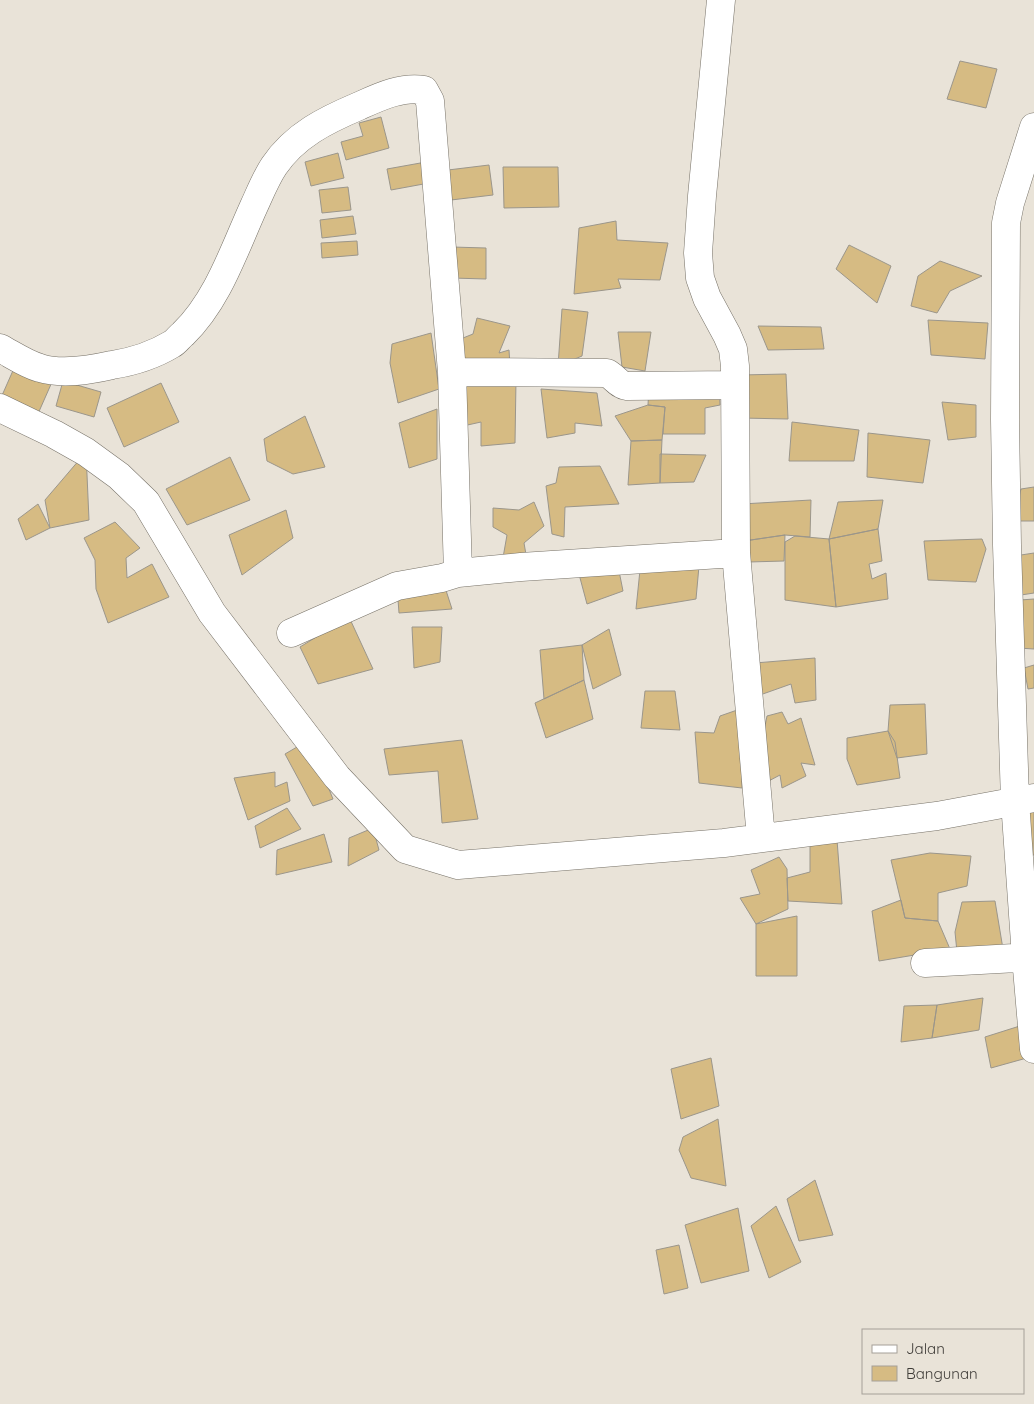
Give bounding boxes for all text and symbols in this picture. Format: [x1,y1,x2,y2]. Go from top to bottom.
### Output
legend [862,1329,1024,1394]
text: Jalan [906,1339,945,1358]
text: Bangunan [906,1364,978,1383]

